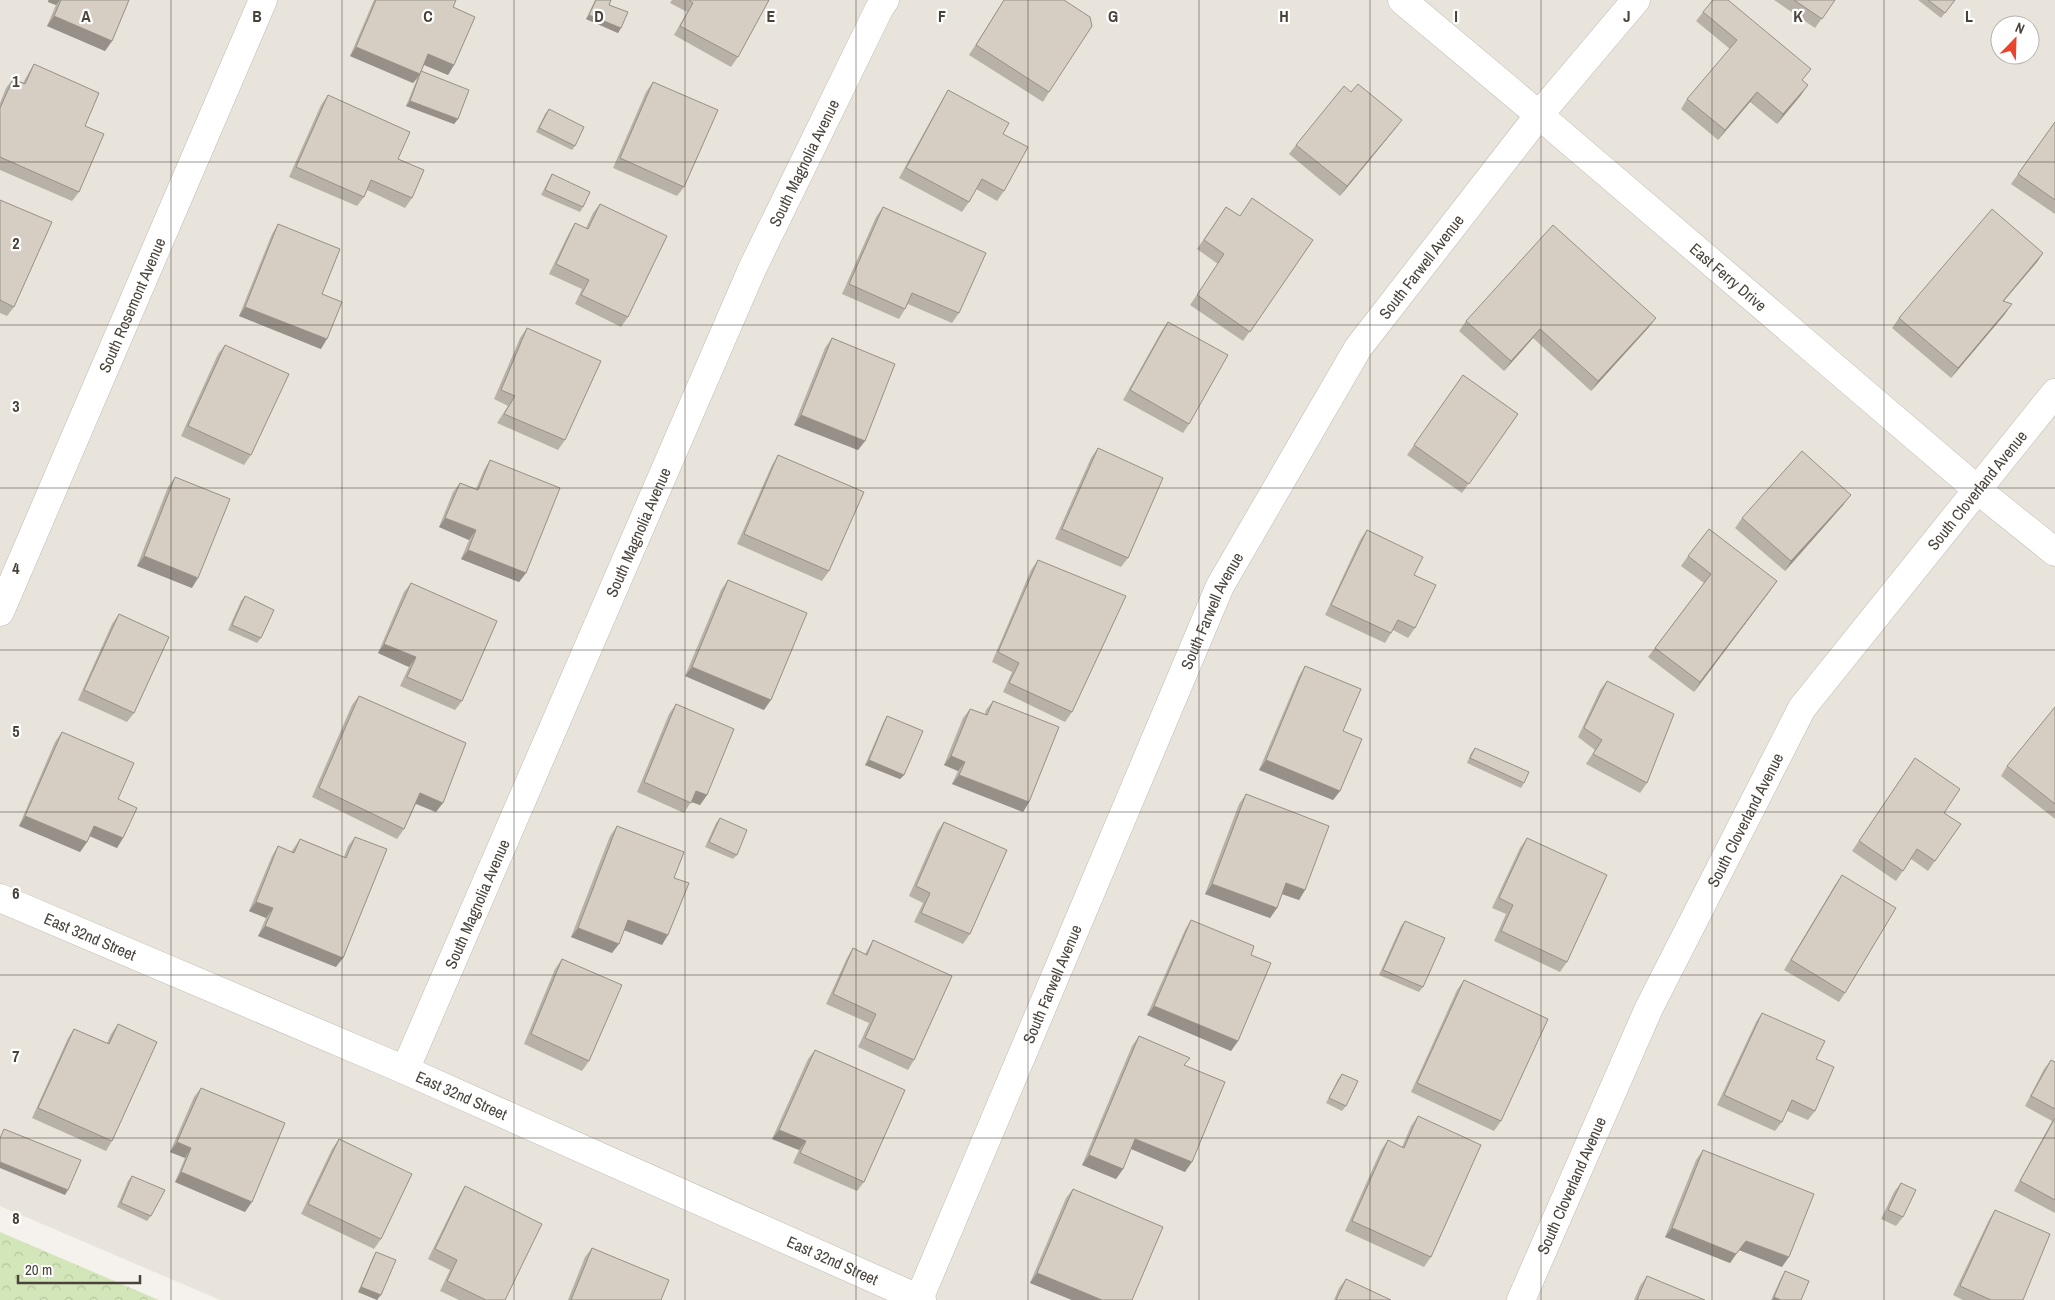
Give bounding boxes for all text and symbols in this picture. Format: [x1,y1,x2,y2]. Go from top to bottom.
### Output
text: A [81,5,91,27]
text: B [252,5,262,27]
text: C [423,5,433,27]
text: D [594,5,604,27]
text: E [767,5,776,27]
text: F [938,5,946,27]
text: G [1108,5,1118,27]
text: H [1279,5,1289,27]
text: I [1454,5,1458,27]
text: J [1623,5,1631,27]
text: K [1793,5,1803,27]
text: L [1965,5,1973,27]
north arrow [1990,15,2040,65]
text: N [2013,18,2027,38]
text: 1 [12,70,20,92]
street label: South Magnolia Avenue [763,96,844,230]
street label: South Farwell Avenue [1374,210,1469,324]
text: 2 [12,232,20,254]
street label: South Rosemont Avenue [93,234,171,376]
street label: East Ferry Drive [1685,238,1772,316]
text: 3 [12,395,20,417]
street label: South Cloverland Avenue [1922,426,2032,555]
street label: South Magnolia Avenue [600,464,676,601]
street label: South Farwell Avenue [1175,548,1248,673]
text: 4 [12,557,20,579]
text: 5 [12,720,20,742]
street label: South Cloverland Avenue [1702,749,1788,891]
street label: South Magnolia Avenue [439,836,515,972]
text: 6 [12,882,20,904]
street label: East 32nd Street [41,907,140,966]
street label: South Farwell Avenue [1017,921,1087,1047]
text: 7 [12,1045,20,1067]
street label: East 32nd Street [412,1065,511,1125]
street label: South Cloverland Avenue [1531,1113,1611,1258]
text: 8 [12,1207,20,1229]
street label: East 32nd Street [783,1230,882,1290]
scale bar [18,1252,140,1284]
text: 20 m [25,1259,52,1280]

